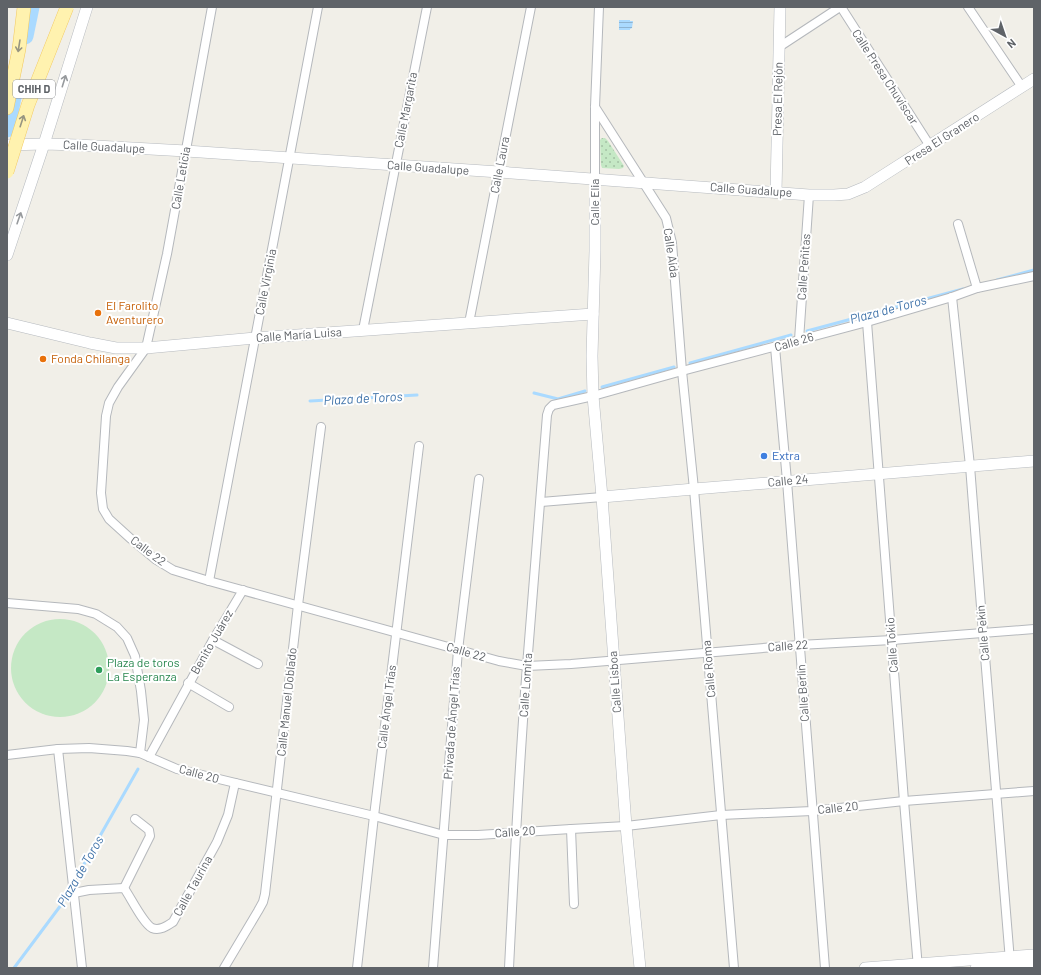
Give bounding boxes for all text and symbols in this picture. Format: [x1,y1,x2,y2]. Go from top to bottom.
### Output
north arrow [985,16,1025,56]
street label: Calle Presa Chuvíscar [850,26,922,127]
text: N [1005,37,1019,51]
one-way arrow [15,39,23,52]
street label: Presa El Rejón [769,62,785,136]
street label: Calle Margarita [391,71,419,149]
one-way arrow [61,75,68,88]
road number: CHIH D [13,80,55,98]
street label: Presa El Granero [902,109,981,167]
one-way arrow [19,116,27,128]
street label: Calle Laura [487,135,511,194]
street label: Calle Guadalupe [63,137,146,155]
street label: Calle Leticia [168,145,192,210]
street label: Calle Guadalupe [386,157,470,177]
street label: Calle Elia [587,179,601,225]
street label: Calle Guadalupe [709,179,793,199]
one-way arrow [16,213,24,225]
street label: Calle Aída [662,227,682,279]
street label: Calle Peñitas [794,233,812,301]
street label: Calle Virginia [252,248,278,316]
water label: Plaza de Toros [848,291,928,327]
place label: El Farolito Aventurero [106,298,164,326]
marker: El Farolito Aventurero [93,308,103,318]
street label: Calle María Luisa [256,324,342,344]
street label: Calle 26 [772,329,815,353]
place label: Fonda Chilanga [51,351,130,365]
marker: Fonda Chilanga [38,354,48,364]
water label: Plaza de Toros [323,388,403,408]
place label: Extra [772,448,800,462]
marker: Extra [759,451,769,461]
street label: Calle 24 [767,471,809,489]
street label: Calle 22 [128,532,169,568]
street label: Calle Pekín [973,605,991,662]
street label: Benito Juárez [187,607,235,676]
street label: Calle Tokio [882,617,900,673]
street label: Calle 22 [767,637,809,653]
street label: Calle 22 [445,639,488,663]
street label: Calle Roma [699,640,717,698]
street label: Calle Manuel Doblado [273,647,299,757]
street label: Calle Lisboa [605,650,623,714]
street label: Calle Lomita [516,652,534,718]
place label: Plaza de toros La Esperanza [107,655,180,683]
street label: Calle Ángel Trías [374,664,398,750]
street label: Calle Berlín [793,664,811,722]
marker: Plaza de toros La Esperanza [94,665,104,675]
street label: Privada de Ángel Trías [440,666,462,780]
street label: Calle 20 [178,761,221,785]
street label: Calle 20 [817,798,859,816]
street label: Calle 20 [494,823,536,839]
water label: Plaza de Toros [53,833,107,909]
street label: Calle Taurina [170,853,214,918]

